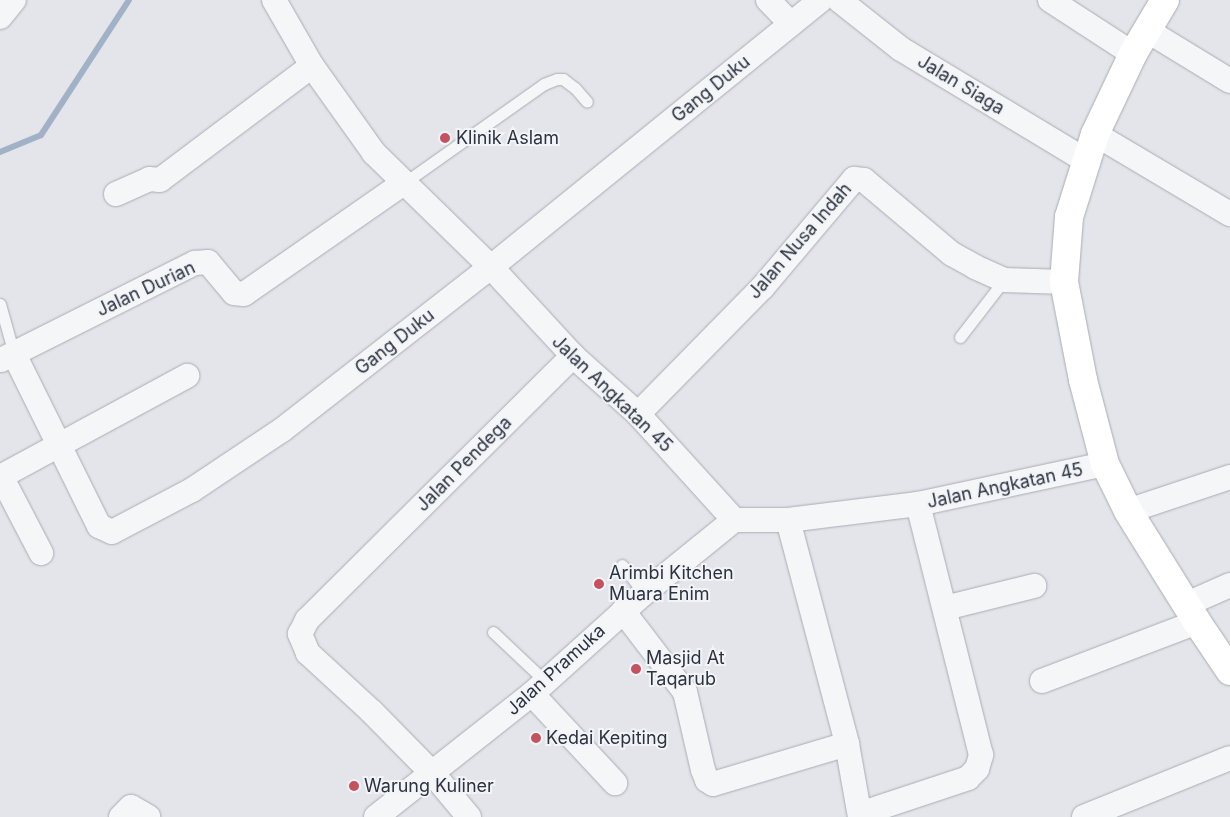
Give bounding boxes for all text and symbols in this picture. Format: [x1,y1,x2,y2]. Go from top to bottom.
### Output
street label: Gang Duku [668,51,754,127]
street label: Jalan Siaga [914,51,1008,119]
place label: Klinik Aslam [456,127,559,149]
marker: Klinik Aslam [438,131,452,145]
street label: Jalan Nusa Indah [744,179,856,303]
street label: Jalan Durian [93,257,199,321]
street label: Gang Duku [351,304,439,380]
street label: Jalan Angkatan 45 [547,331,677,457]
street label: Jalan Pendega [412,412,516,516]
street label: Jalan Angkatan 45 [925,459,1085,513]
place label: Arimbi Kitchen Muara Enim [609,563,734,606]
marker: Arimbi Kitchen Muara Enim [593,578,605,590]
street label: Jalan Pramuka [502,620,610,720]
place label: Masjid At Taqarub [646,648,725,691]
marker: Masjid At Taqarub [630,663,642,675]
place label: Kedai Kepiting [546,727,668,749]
marker: Kedai Kepiting [530,732,542,744]
place label: Warung Kuliner [364,775,494,797]
marker: Warung Kuliner [348,780,360,792]

